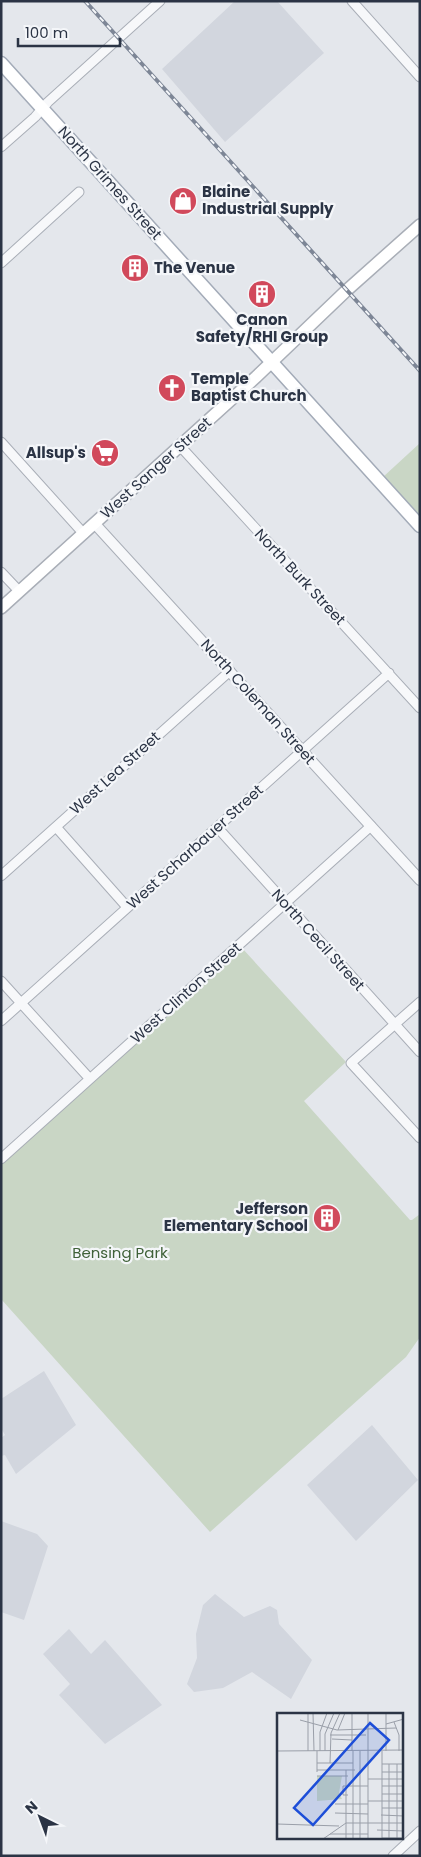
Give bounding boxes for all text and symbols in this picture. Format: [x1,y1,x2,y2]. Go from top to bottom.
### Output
scale bar [18,15,120,47]
text: 100 m [25,22,68,43]
street label: North Grimes Street [54,121,167,244]
place label: Blaine Industrial Supply [202,181,334,219]
shop icon: Blaine Industrial Supply [168,186,198,216]
building icon: The Venue [120,253,150,283]
place label: The Venue [154,257,235,278]
building icon: Canon Safety/RHI Group [247,279,277,309]
place label: Canon Safety/RHI Group [196,309,328,347]
place label: Temple Baptist Church [191,368,307,406]
church icon: Temple Baptist Church [157,373,187,403]
street label: West Sanger Street [96,412,216,523]
supermarket icon: Allsup's [90,438,120,468]
place label: Allsup's [26,442,86,463]
street label: North Burk Street [250,524,351,629]
street label: North Coleman Street [196,634,320,769]
street label: West Lea Street [65,726,164,819]
street label: West Scharbauer Street [122,780,268,914]
street label: North Cecil Street [267,884,370,995]
street label: West Clinton Street [126,937,246,1048]
place label: Jefferson Elementary School [164,1198,308,1236]
building icon: Jefferson Elementary School [312,1203,342,1233]
park label: Bensing Park [72,1242,168,1263]
inset map [277,1713,404,1840]
north arrow [15,1792,65,1842]
text: N [21,1796,42,1818]

